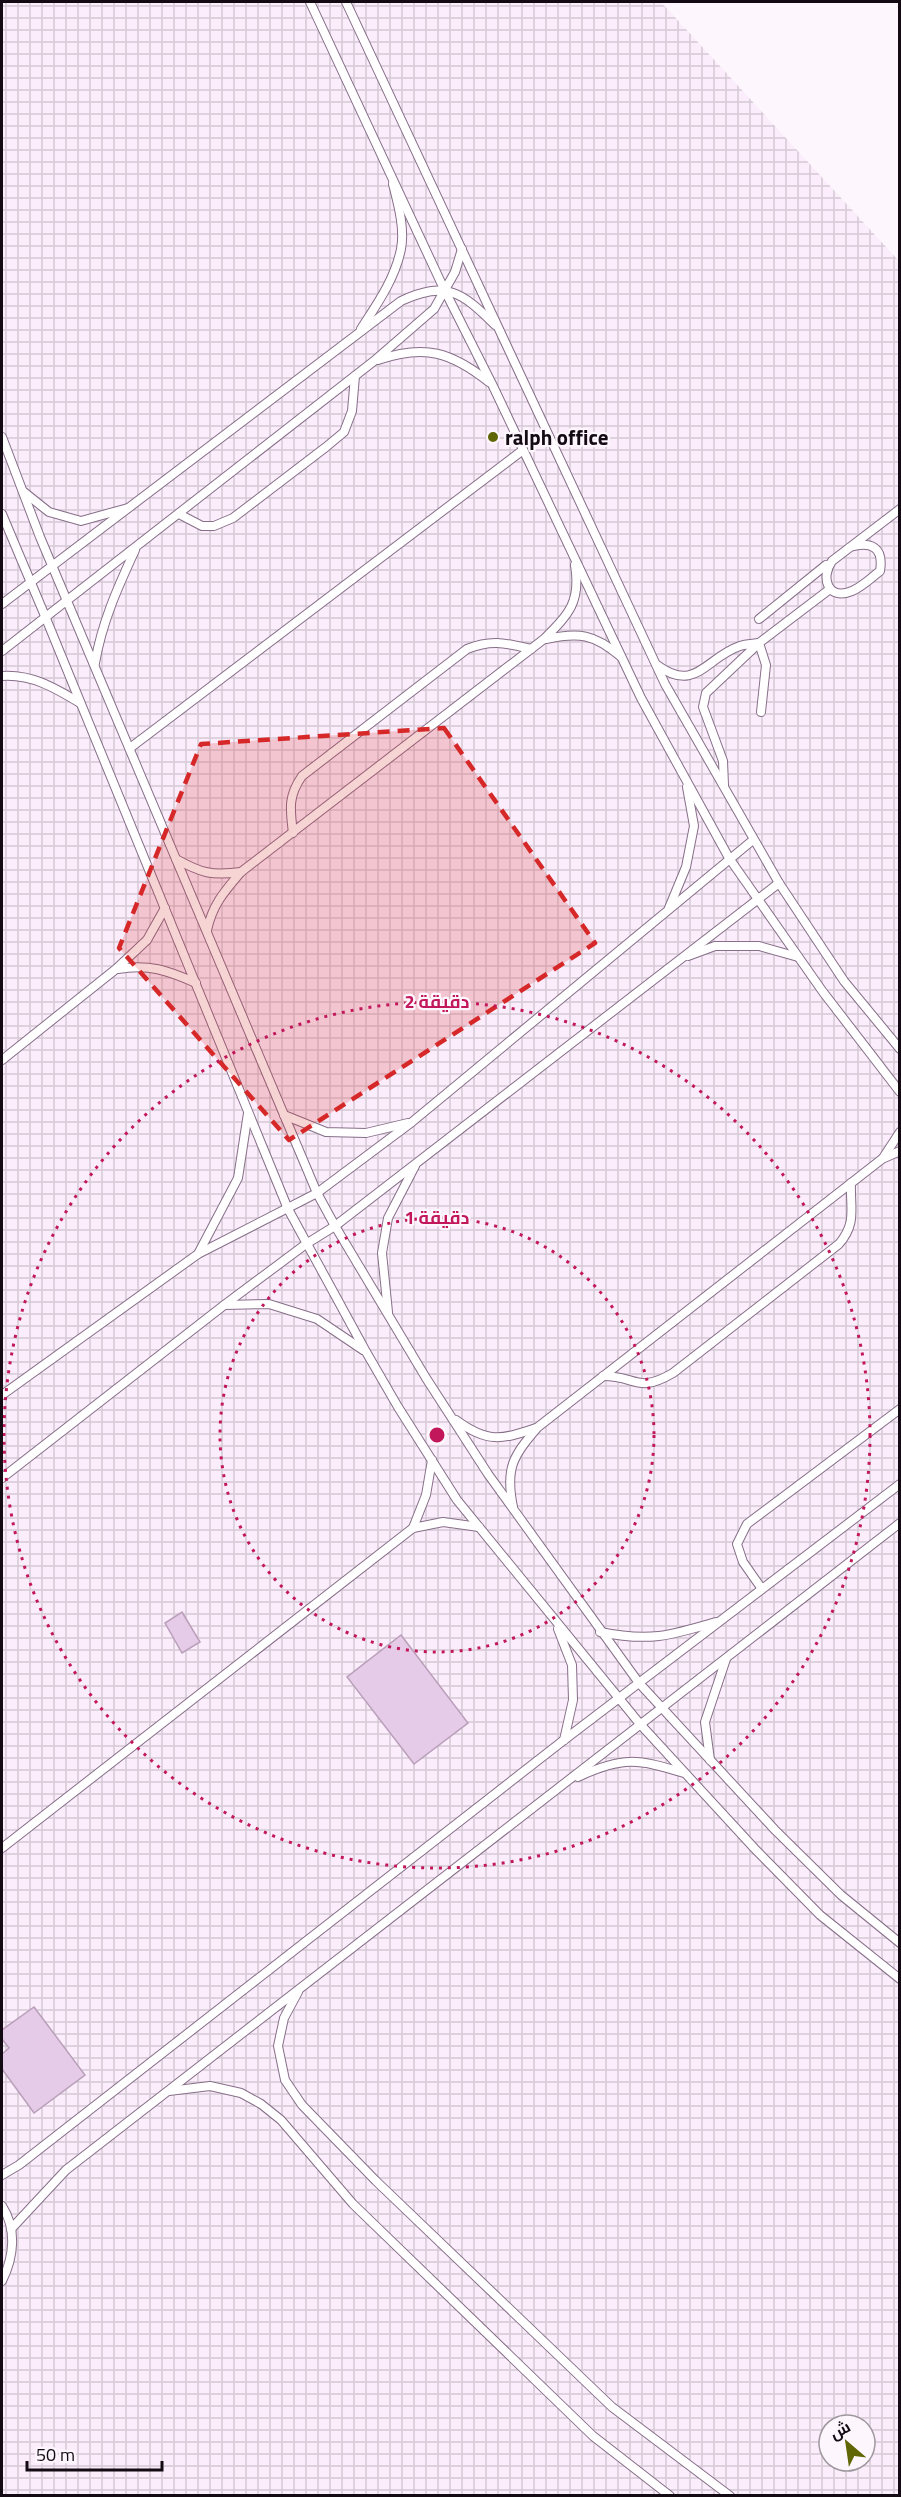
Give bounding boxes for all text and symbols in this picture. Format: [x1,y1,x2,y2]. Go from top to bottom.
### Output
place label: ralph office [505,421,608,453]
marker: ralph office [486,430,500,444]
text: 2 دقيقة [405,988,470,1015]
text: 1 دقيقة [405,1204,470,1231]
centre of rings [427,1425,447,1445]
north arrow [817,2413,877,2473]
text: ش [825,2414,855,2445]
scale bar [27,2434,162,2472]
text: 50 m [36,2441,75,2468]

